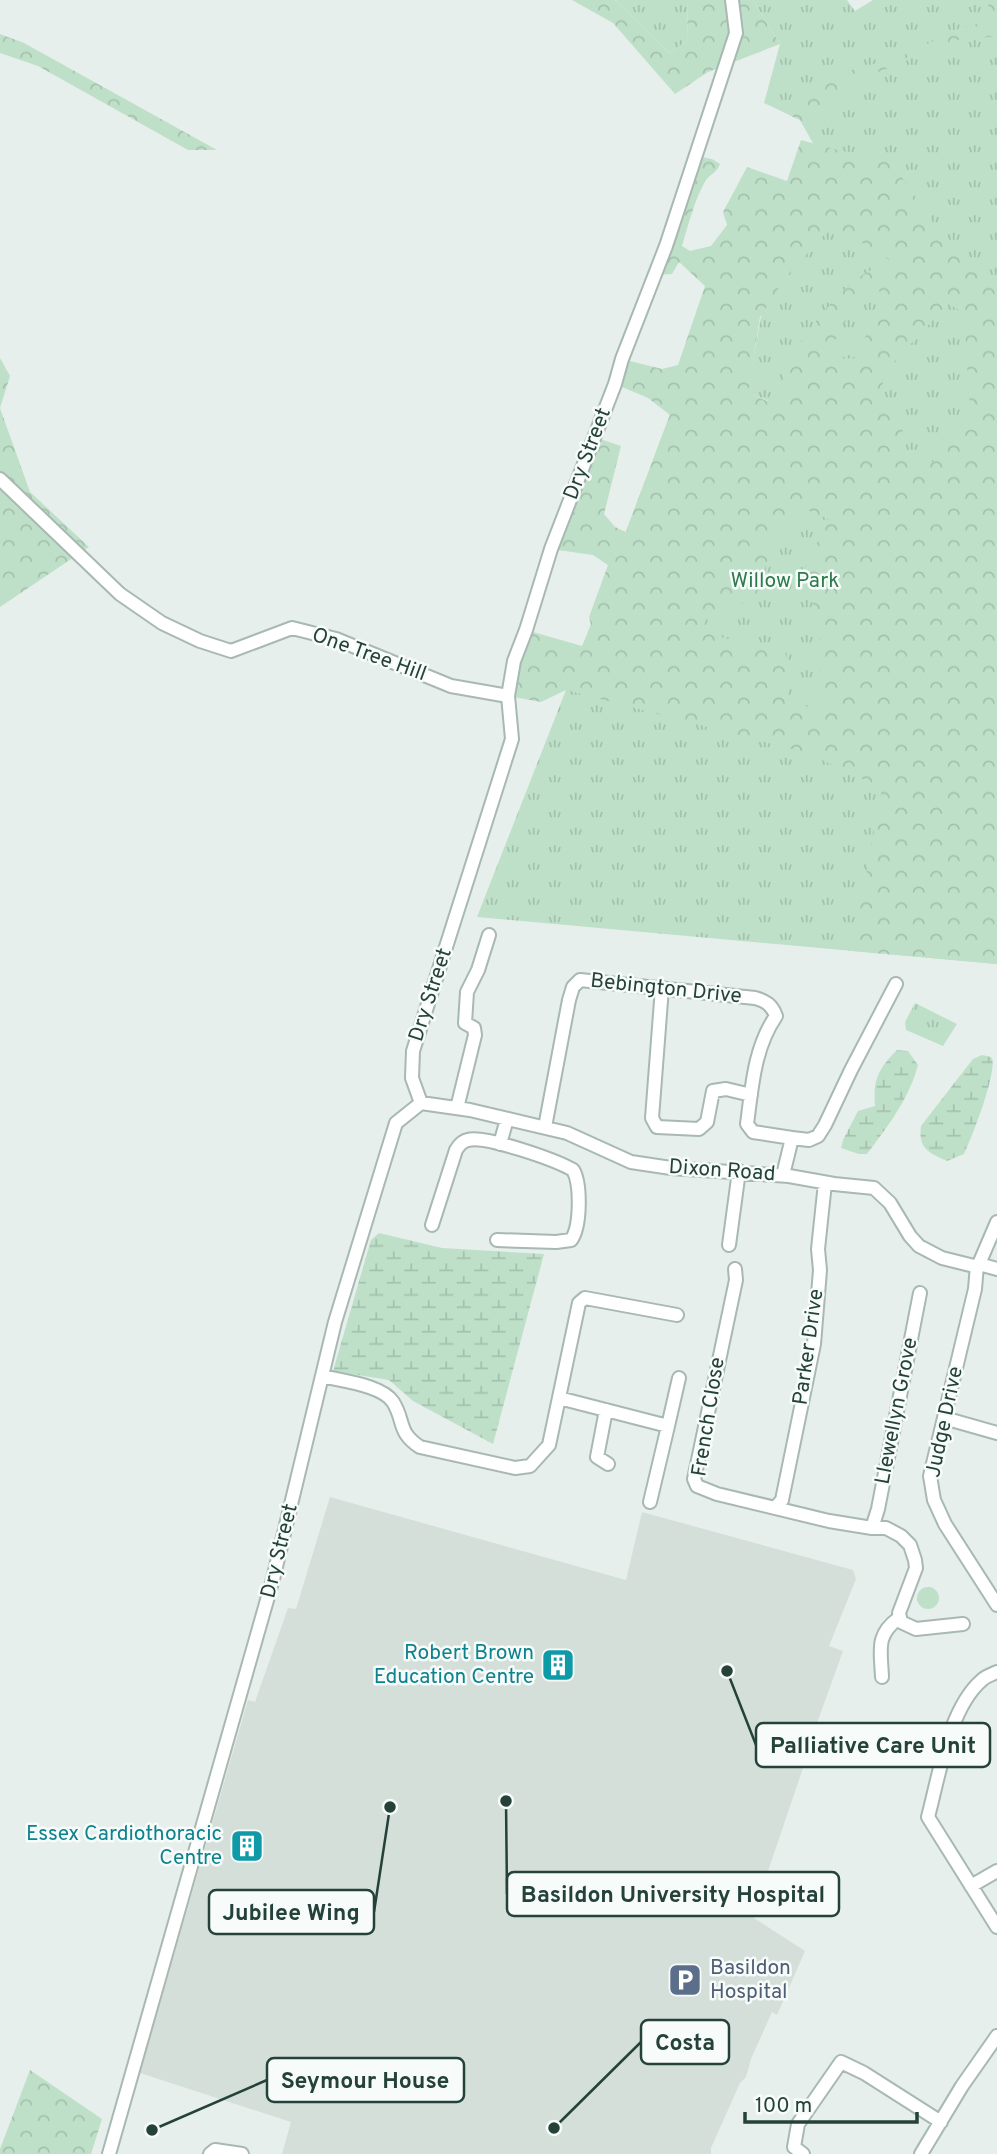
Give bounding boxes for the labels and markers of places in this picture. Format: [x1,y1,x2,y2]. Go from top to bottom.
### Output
place label: Robert Brown Education Centre [374,1640,534,1691]
building icon: Robert Brown Education Centre [539,1646,577,1684]
callout: Palliative Care Unit [756,1723,990,1767]
place label: Essex Cardiothoracic Centre [26,1821,222,1872]
building icon: Essex Cardiothoracic Centre [228,1827,266,1865]
callout: Basildon University Hospital [507,1872,839,1916]
callout: Jubilee Wing [209,1890,374,1934]
place label: Basildon Hospital [710,1955,791,2006]
parking icon: Basildon Hospital [666,1961,704,1999]
callout: Costa [641,2020,729,2064]
callout: Seymour House [267,2058,464,2102]

